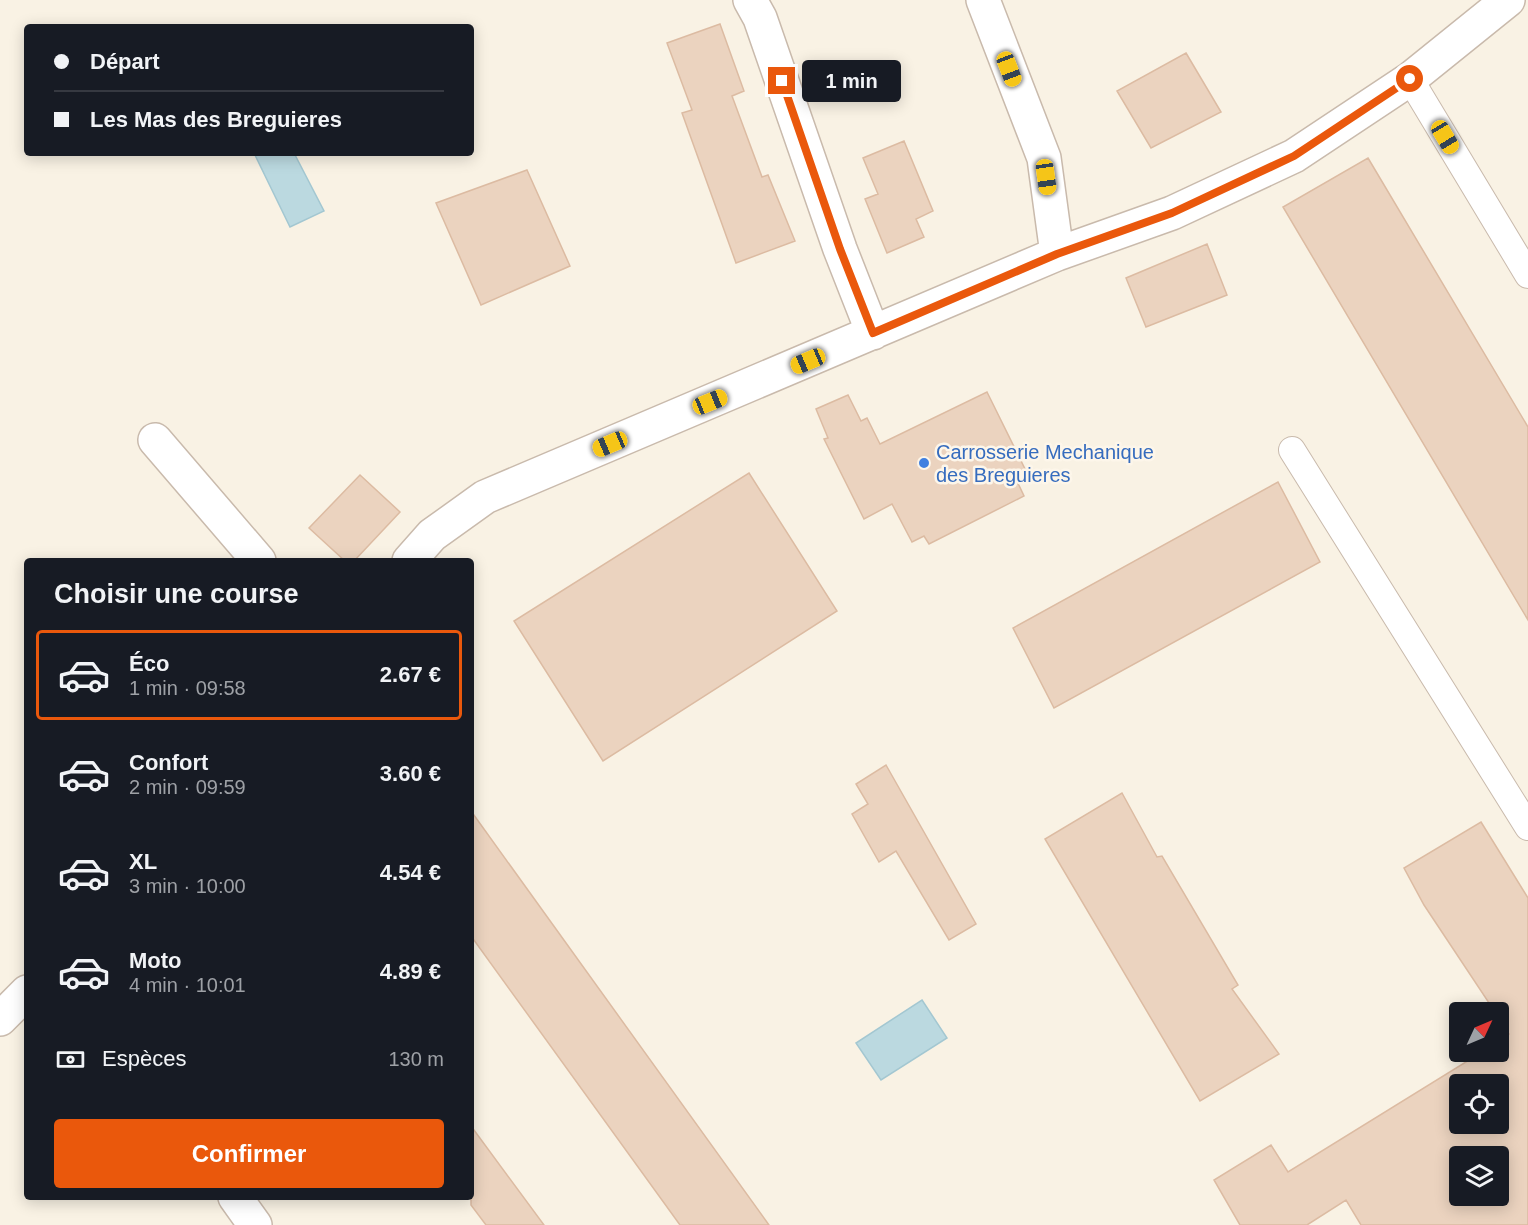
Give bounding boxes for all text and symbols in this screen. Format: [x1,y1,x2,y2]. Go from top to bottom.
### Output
text: Départ [90,49,160,74]
car [994,49,1024,89]
callout: 1 min [803,60,902,102]
route start [1396,65,1423,92]
route end [768,67,795,94]
text: 1 min [825,70,878,92]
text: Les Mas des Breguieres [90,107,342,132]
car [1428,117,1462,157]
car [1035,158,1057,196]
car [788,346,828,376]
car [690,387,730,417]
car [590,429,630,459]
place label: Carrosserie Mechanique des Breguieres [936,441,1154,486]
marker: Carrosserie Mechanique des Breguieres [917,456,931,470]
text: Choisir une course [54,579,299,609]
icon: car [57,648,111,702]
text: Éco [129,651,169,676]
text: 2.67 € [380,662,441,687]
text: 1 min · 09:58 [129,677,246,699]
icon: car [57,747,111,801]
text: Confort [129,750,208,775]
text: 3.60 € [380,761,441,786]
text: 2 min · 09:59 [129,776,246,798]
icon: car [57,846,111,900]
text: XL [129,849,157,874]
text: 4.54 € [380,860,441,885]
text: 3 min · 10:00 [129,875,246,897]
icon: car [57,945,111,999]
text: Moto [129,948,182,973]
text: 4.89 € [380,959,441,984]
text: 4 min · 10:01 [129,974,246,996]
north arrow [1449,1002,1509,1062]
map controls [1449,1002,1509,1206]
icon: cash [54,1043,87,1076]
text: Espèces [102,1046,186,1071]
text: 130 m [388,1048,444,1070]
button: locate [1449,1074,1509,1134]
button: Confirmer [54,1119,444,1188]
button: layers [1449,1146,1509,1206]

